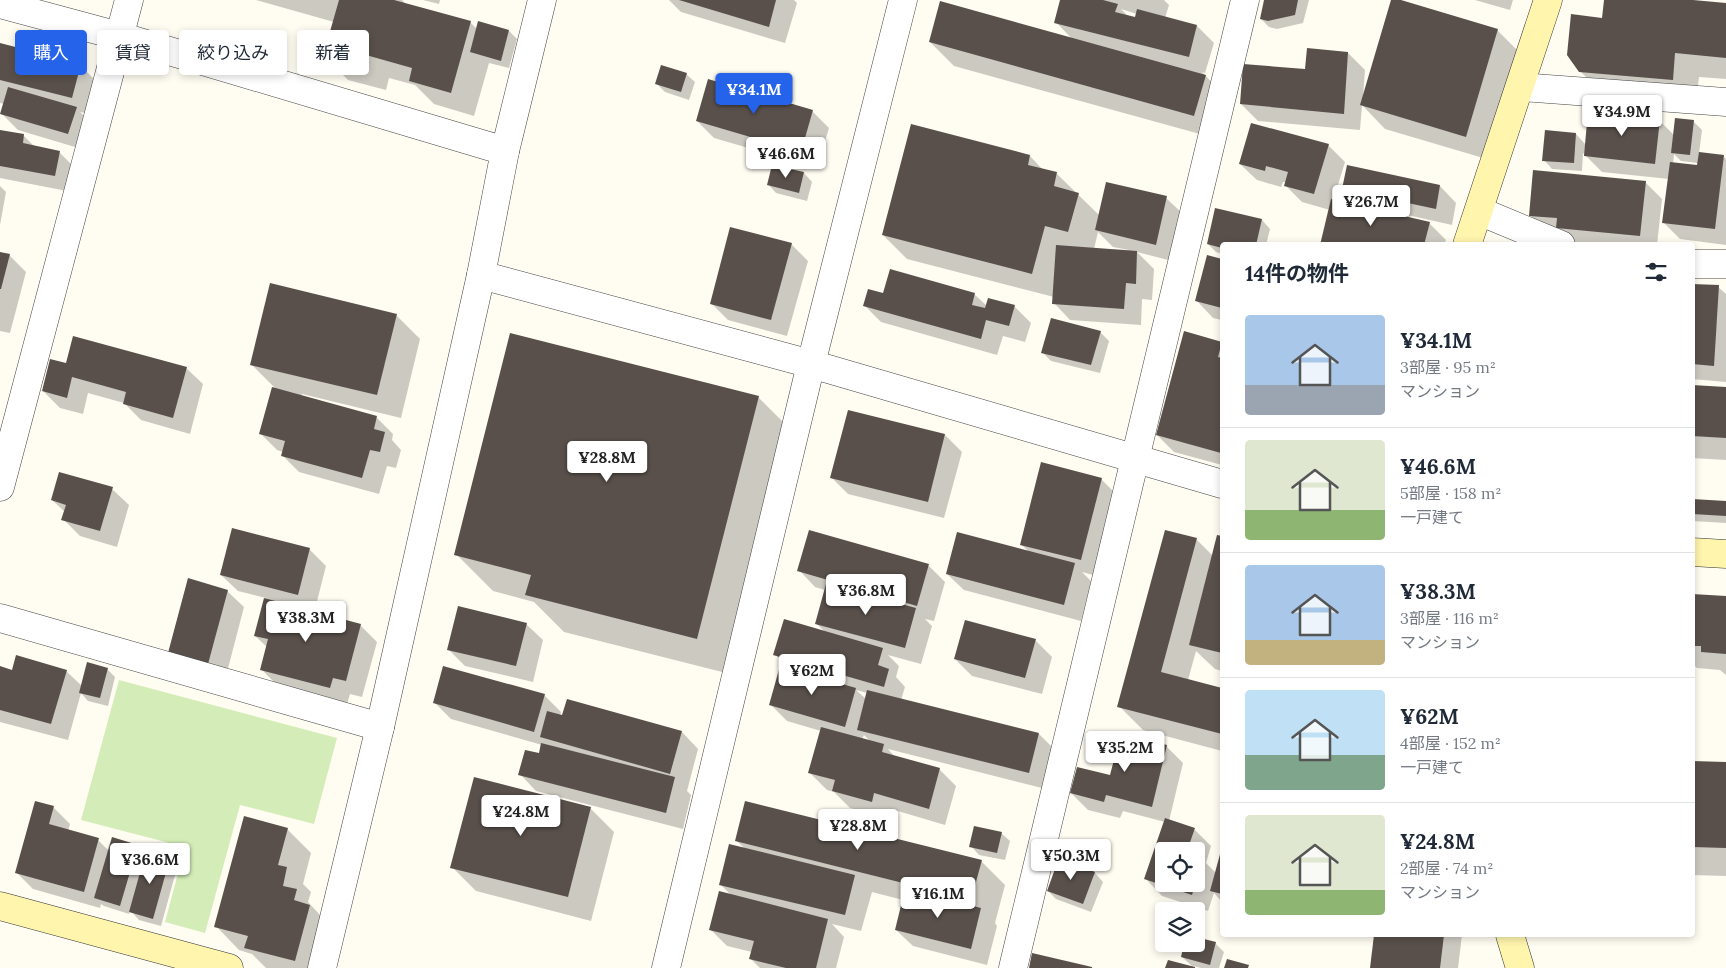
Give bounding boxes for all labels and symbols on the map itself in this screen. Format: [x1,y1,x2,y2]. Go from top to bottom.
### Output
pin: ¥34.1M [713,72,795,115]
pin: ¥34.9M [1581,94,1663,137]
pin: ¥46.6M [745,136,827,179]
pin: ¥26.7M [1330,184,1412,227]
pin: ¥28.8M [566,440,648,483]
pin: ¥36.8M [825,574,907,616]
pin: ¥38.3M [265,600,347,643]
pin: ¥62M [782,654,842,696]
pin: ¥35.2M [1084,730,1166,773]
pin: ¥24.8M [480,794,562,837]
pin: ¥28.8M [817,808,899,851]
pin: ¥50.3M [1030,838,1112,881]
pin: ¥36.6M [109,842,191,885]
pin: ¥16.1M [897,876,979,919]

